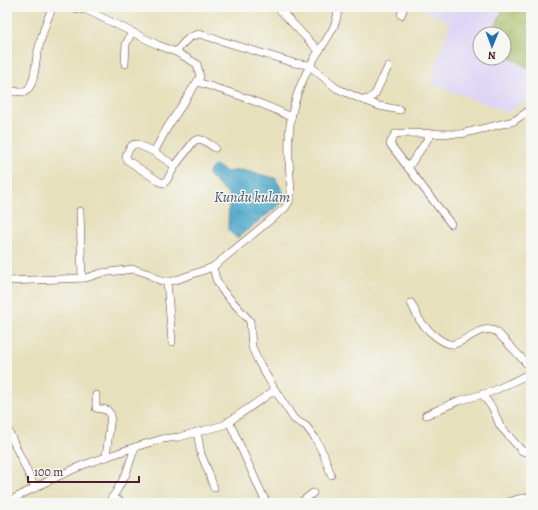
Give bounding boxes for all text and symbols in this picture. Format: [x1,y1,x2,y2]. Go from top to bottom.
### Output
north arrow [472,26,512,66]
text: N [488,48,496,63]
water label: Kundu kulam [214,187,290,207]
scale bar [28,458,139,484]
text: 100 m [34,464,63,480]

